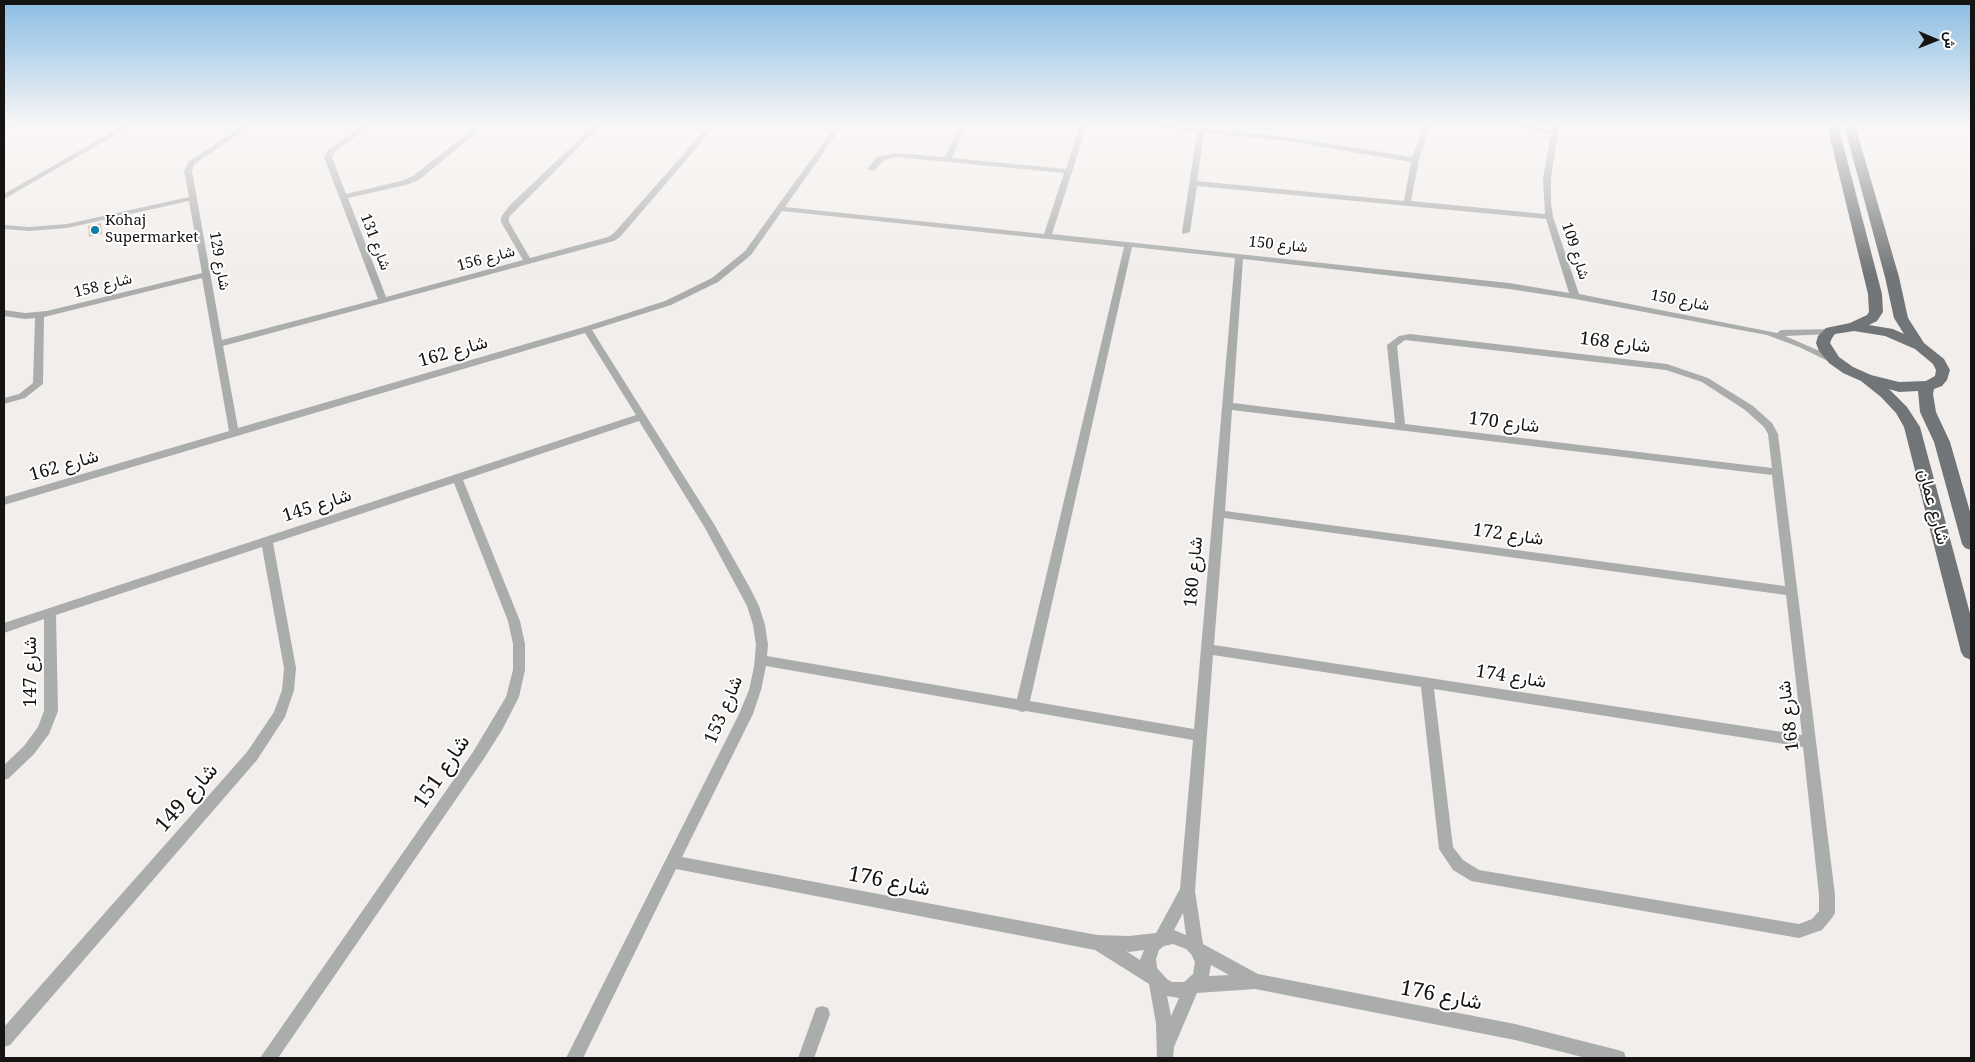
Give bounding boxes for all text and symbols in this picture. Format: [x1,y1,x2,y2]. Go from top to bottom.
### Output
north arrow [1910,15,1960,65]
text: ش [1941,32,1960,49]
street label: شارع 131 [356,211,394,273]
place label: Kohaj Supermarket [105,212,198,247]
street label: شارع 109 [1557,220,1593,282]
marker: Kohaj Supermarket [89,224,101,236]
street label: شارع 129 [205,230,233,292]
street label: شارع 150 [1248,233,1308,257]
street label: شارع 156 [455,243,517,275]
street label: شارع 158 [72,270,134,302]
street label: شارع 150 [1649,287,1711,315]
street label: شارع 168 [1578,328,1652,358]
street label: شارع 162 [416,332,490,372]
street label: شارع 170 [1467,408,1541,438]
street label: شارع 162 [27,446,101,486]
street label: شارع عمان [1913,467,1953,547]
street label: شارع 145 [280,485,354,527]
street label: شارع 172 [1471,519,1545,551]
street label: شارع 180 [1180,536,1208,608]
street label: شارع 147 [20,636,42,708]
street label: شارع 174 [1474,661,1548,693]
street label: شارع 153 [700,673,748,747]
street label: شارع 168 [1774,679,1804,753]
street label: شارع 151 [408,731,476,813]
street label: شارع 149 [150,758,224,838]
street label: شارع 176 [846,862,932,902]
street label: شارع 176 [1398,976,1484,1016]

